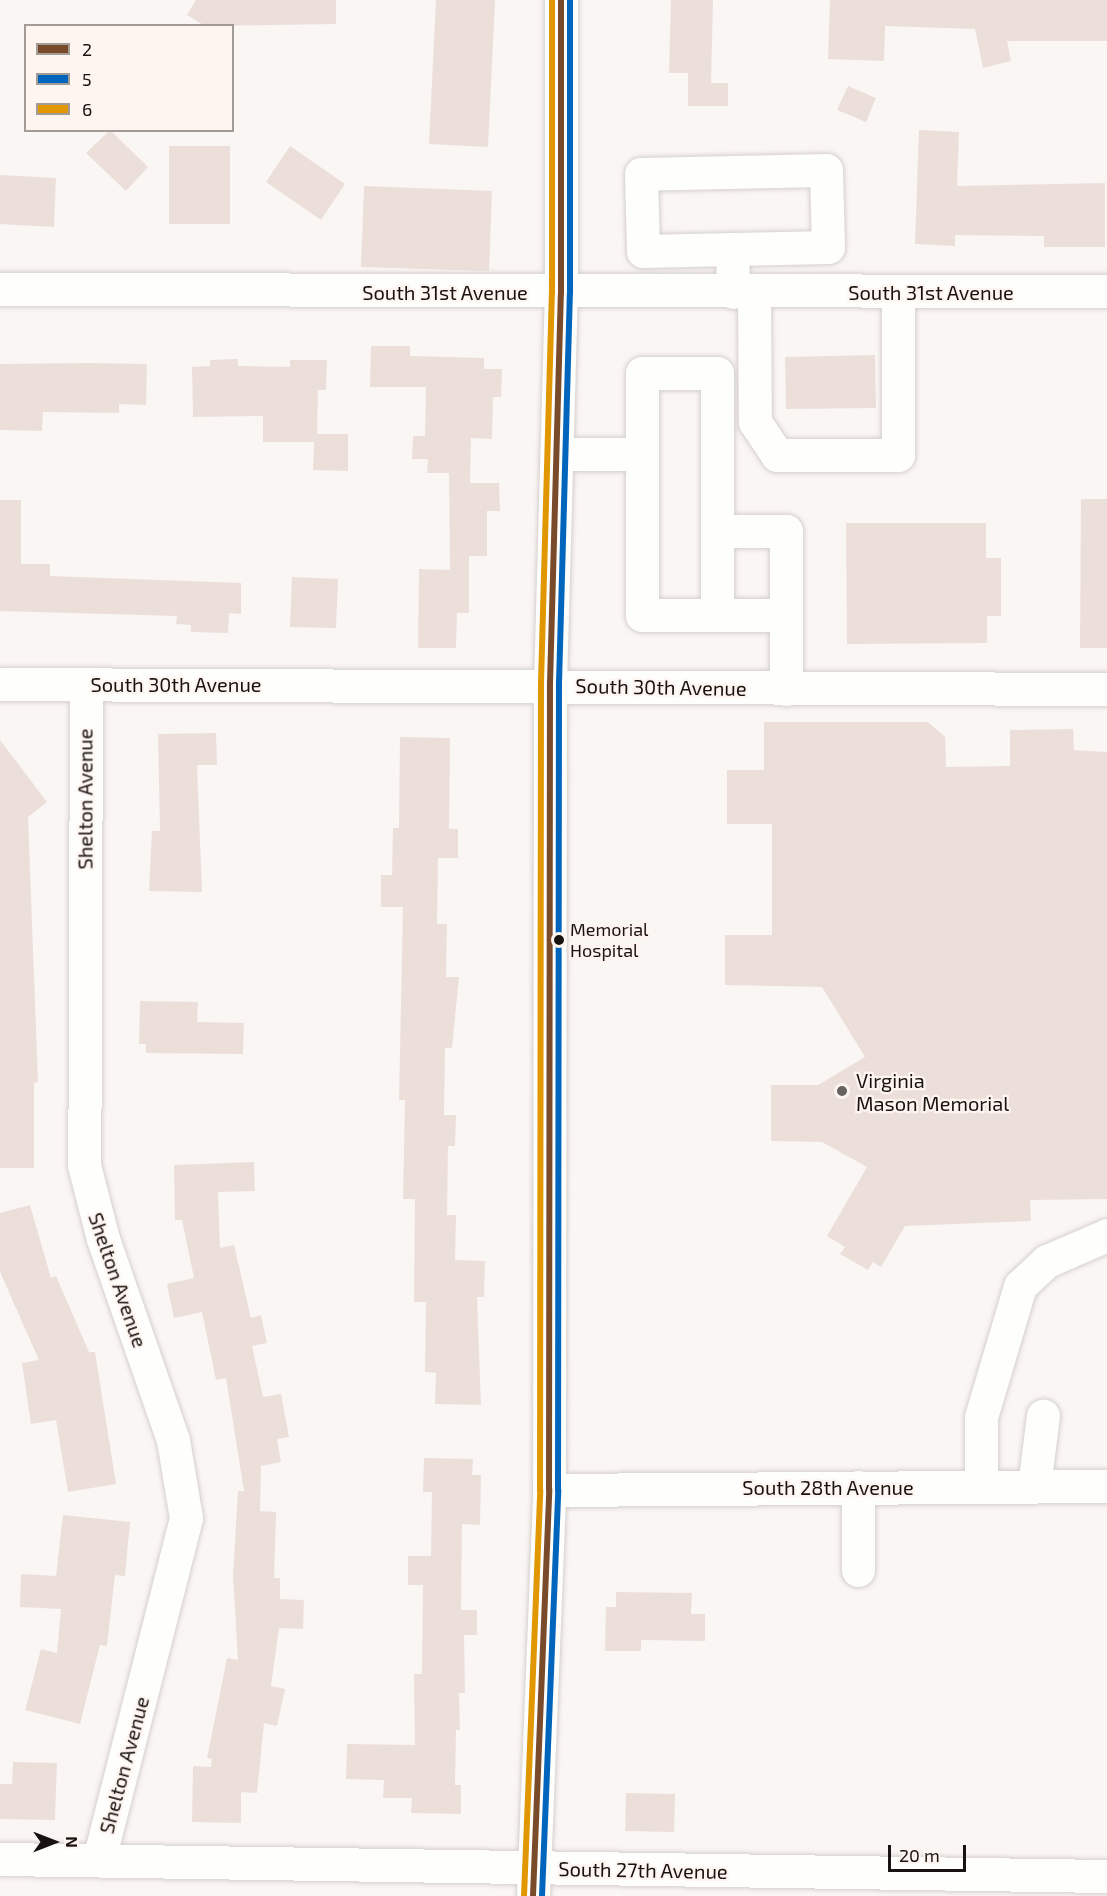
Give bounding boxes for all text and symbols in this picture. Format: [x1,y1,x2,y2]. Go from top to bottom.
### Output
legend [24,24,234,132]
text: 2 [82,38,92,60]
text: 5 [82,68,92,90]
text: 6 [82,98,92,120]
street label: South 31st Avenue [362,280,528,304]
street label: South 31st Avenue [848,280,1014,304]
street label: South 30th Avenue [90,672,262,696]
street label: South 30th Avenue [575,674,747,700]
street label: Shelton Avenue [73,728,97,870]
place label: Memorial Hospital [570,919,648,962]
marker: Memorial Hospital [553,934,565,946]
place label: Virginia Mason Memorial [856,1068,1009,1115]
marker: Virginia Mason Memorial [833,1082,851,1100]
street label: Shelton Avenue [84,1209,152,1351]
street label: South 28th Avenue [742,1475,914,1499]
street label: Shelton Avenue [94,1694,154,1836]
north arrow [24,1812,84,1872]
scale bar [891,1833,969,1871]
text: N [63,1836,82,1848]
text: 20 m [899,1844,940,1866]
street label: South 27th Avenue [558,1857,728,1883]

